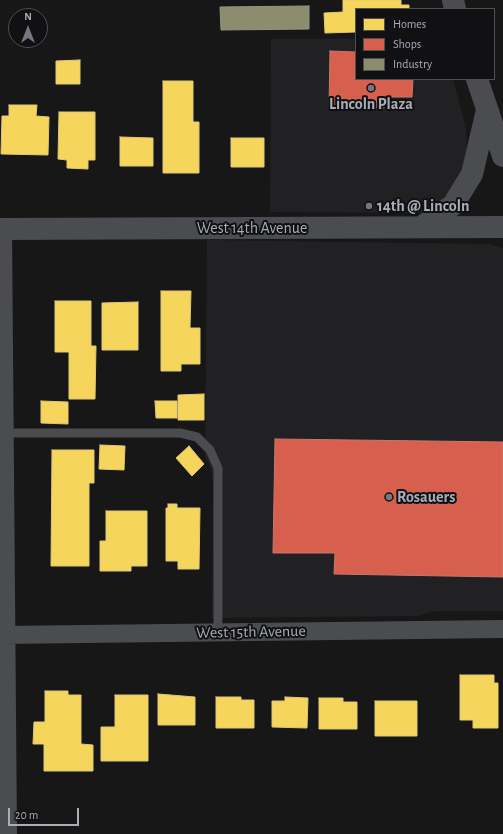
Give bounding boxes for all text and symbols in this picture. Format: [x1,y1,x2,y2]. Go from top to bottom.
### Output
north arrow [8,8,48,48]
legend [355,8,495,80]
text: N [24,11,32,22]
text: Homes [393,18,426,30]
text: Shops [393,38,421,50]
text: Industry [393,58,432,70]
marker: Lincoln Plaza [366,83,376,93]
place label: Lincoln Plaza [329,94,413,114]
place label: 14th @ Lincoln [377,196,469,216]
marker: 14th @ Lincoln [364,201,374,211]
street label: West 14th Avenue [197,218,307,238]
place label: Rosauers [397,487,455,507]
marker: Rosauers [384,492,394,502]
street label: West 15th Avenue [196,621,306,643]
scale bar [10,800,81,826]
text: 20 m [15,809,38,821]

